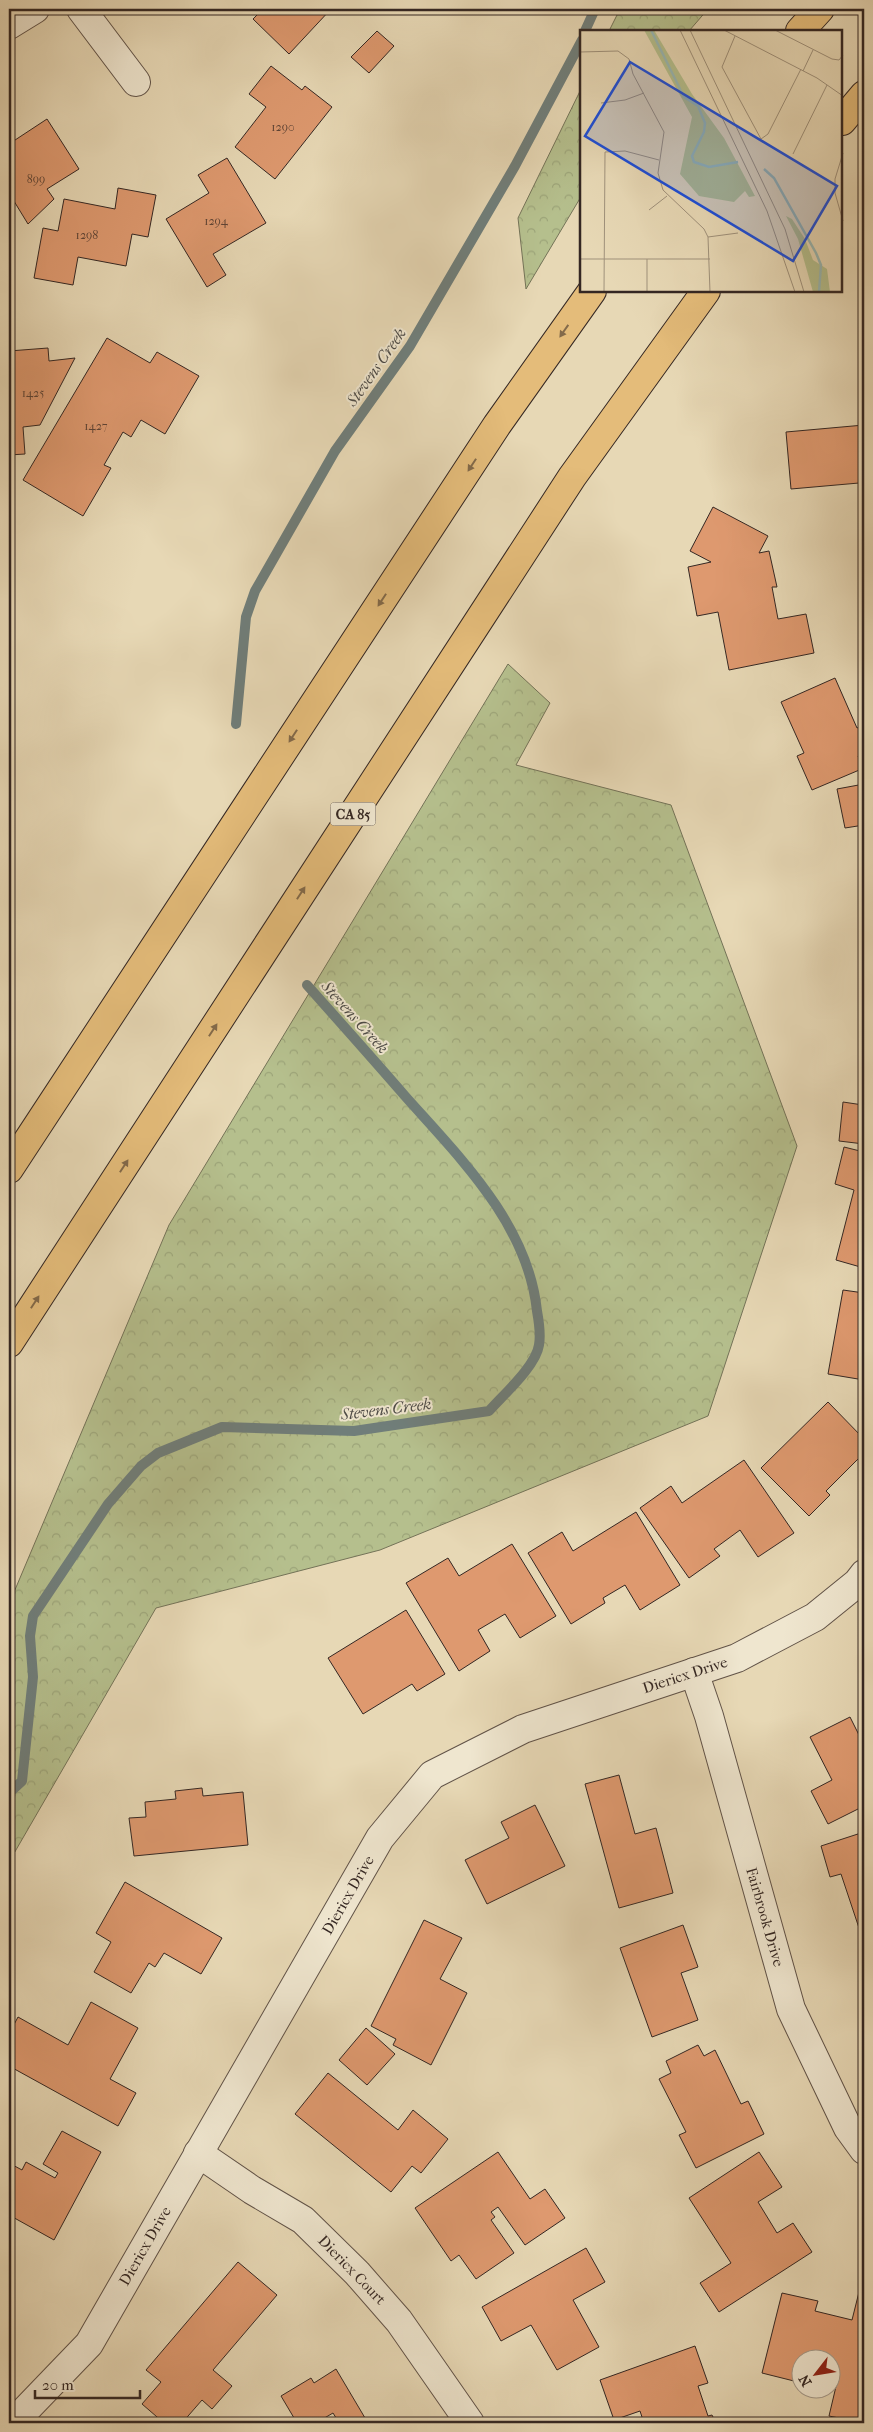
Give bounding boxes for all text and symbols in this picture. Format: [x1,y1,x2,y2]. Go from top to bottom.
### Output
inset map [580,30,843,292]
house number: 1290 [271,120,295,134]
house number: 899 [27,172,45,186]
house number: 1294 [204,214,229,228]
house number: 1298 [76,228,98,242]
water label: Stevens Creek [342,324,410,411]
one-way arrow [559,324,569,338]
house number: 1425 [22,386,44,400]
house number: 1427 [84,419,108,433]
one-way arrow [467,458,476,471]
one-way arrow [377,594,387,607]
one-way arrow [288,730,298,743]
road number: CA 85 [330,802,376,826]
one-way arrow [296,887,306,900]
water label: Stevens Creek [317,976,393,1057]
one-way arrow [208,1023,217,1036]
one-way arrow [119,1159,129,1173]
one-way arrow [31,1295,40,1309]
water label: Stevens Creek [339,1394,432,1424]
street label: Diericx Drive [640,1653,730,1697]
street label: Diericx Drive [318,1852,378,1938]
street label: Fairbrook Drive [742,1865,788,1969]
street label: Diericx Drive [115,2203,175,2289]
street label: Diericx Court [314,2232,390,2309]
north arrow [790,2350,840,2400]
scale bar [35,2367,140,2399]
text: N [795,2371,815,2389]
text: 20 m [42,2376,74,2394]

